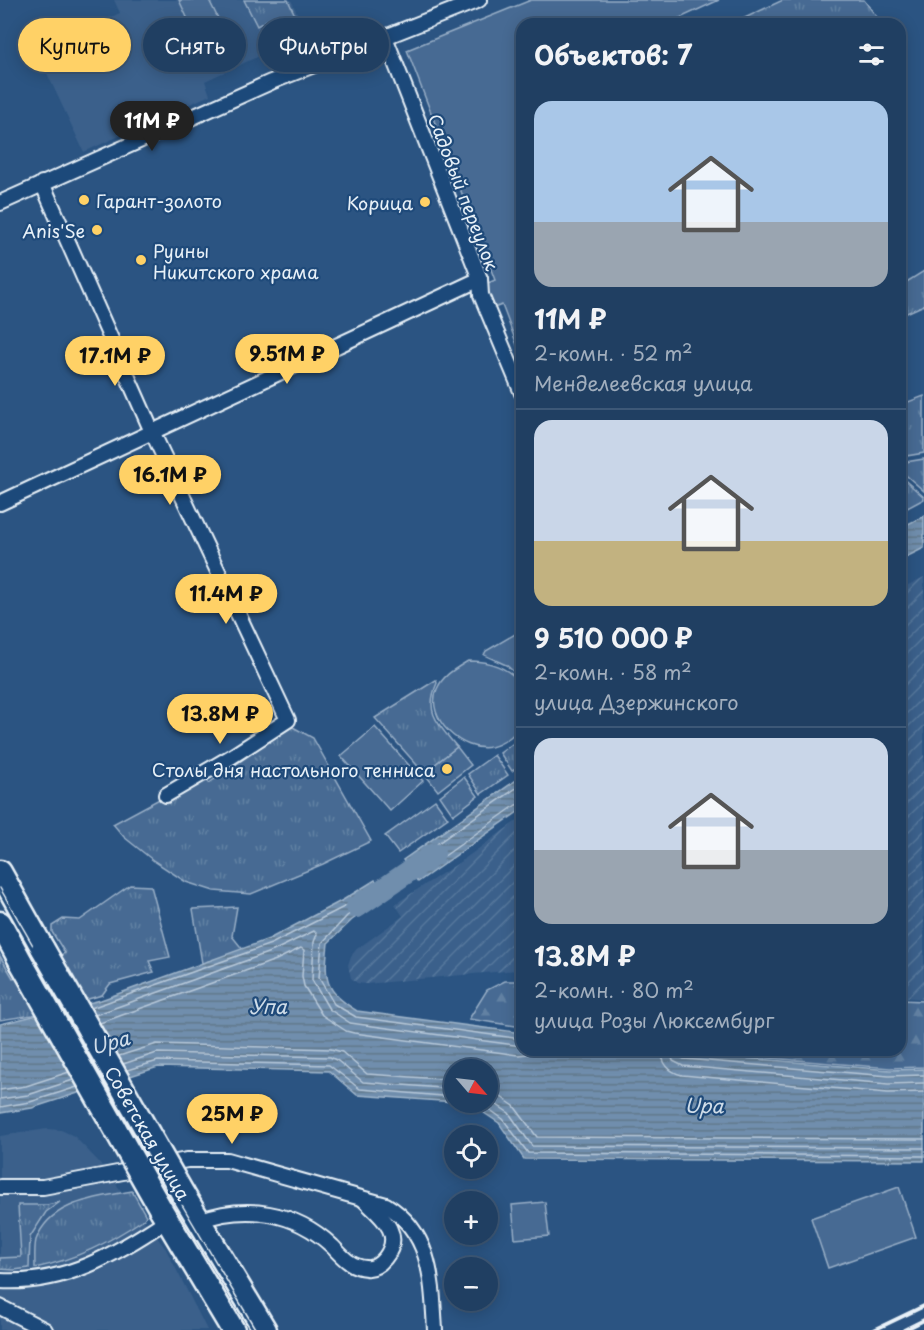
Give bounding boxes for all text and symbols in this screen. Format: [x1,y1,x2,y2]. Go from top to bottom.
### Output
chip: Купить [18,18,131,72]
chip: Снять [143,18,246,72]
chip: Фильтры [258,18,389,72]
text: Объектов: 7 [534,35,692,74]
icon: filters [855,38,888,71]
pin: 11M ₽ [110,101,194,152]
text: 11M ₽ [124,105,180,135]
street label: Садовый переулок [422,110,506,274]
icon: home [657,140,765,248]
place label: Гарант-золото [96,187,222,214]
place label: Корица [347,189,414,216]
marker: Гарант-золото [77,193,91,207]
marker: Корица [418,195,432,209]
place label: Anis'Se [22,217,85,244]
marker: Anis'Se [90,223,104,237]
place label: Руины Никитского храма [153,237,319,285]
marker: Руины Никитского храма [134,253,148,267]
text: 11M ₽ [534,299,607,338]
pin: 9.51M ₽ [232,334,342,385]
pin: 17.1M ₽ [60,336,170,387]
text: 9.51M ₽ [249,338,325,368]
text: 2-комн. · 52 m² [534,338,693,368]
text: 17.1M ₽ [79,340,151,370]
text: Менделеевская улица [534,368,753,398]
pin: 16.1M ₽ [115,455,225,506]
text: 16.1M ₽ [133,459,207,489]
icon: home [657,459,765,567]
pin: 11.4M ₽ [171,574,281,625]
text: 11.4M ₽ [189,578,263,608]
text: 9 510 000 ₽ [534,618,693,657]
text: 2-комн. · 58 m² [534,657,692,687]
text: улица Дзержинского [534,687,739,717]
pin: 13.8M ₽ [165,694,275,745]
text: 13.8M ₽ [181,698,259,728]
place label: Cтолы дня настольного тенниса [152,756,436,783]
marker: Cтолы дня настольного тенниса [440,762,454,776]
icon: home [657,777,765,885]
text: 13.8M ₽ [534,936,635,975]
text: 2-комн. · 80 m² [534,975,694,1005]
water label: Упа [249,991,288,1021]
text: улица Розы Люксембург [534,1005,774,1035]
water label: Upa [87,1022,134,1062]
north arrow [444,1059,498,1113]
map controls [444,1059,498,1311]
street label: Советская улица [99,1061,198,1206]
water label: Upa [684,1090,725,1120]
pin: 25M ₽ [190,1094,274,1145]
text: 25M ₽ [201,1098,263,1128]
button: locate [444,1125,498,1179]
button: + [444,1191,498,1245]
button: − [444,1257,498,1311]

